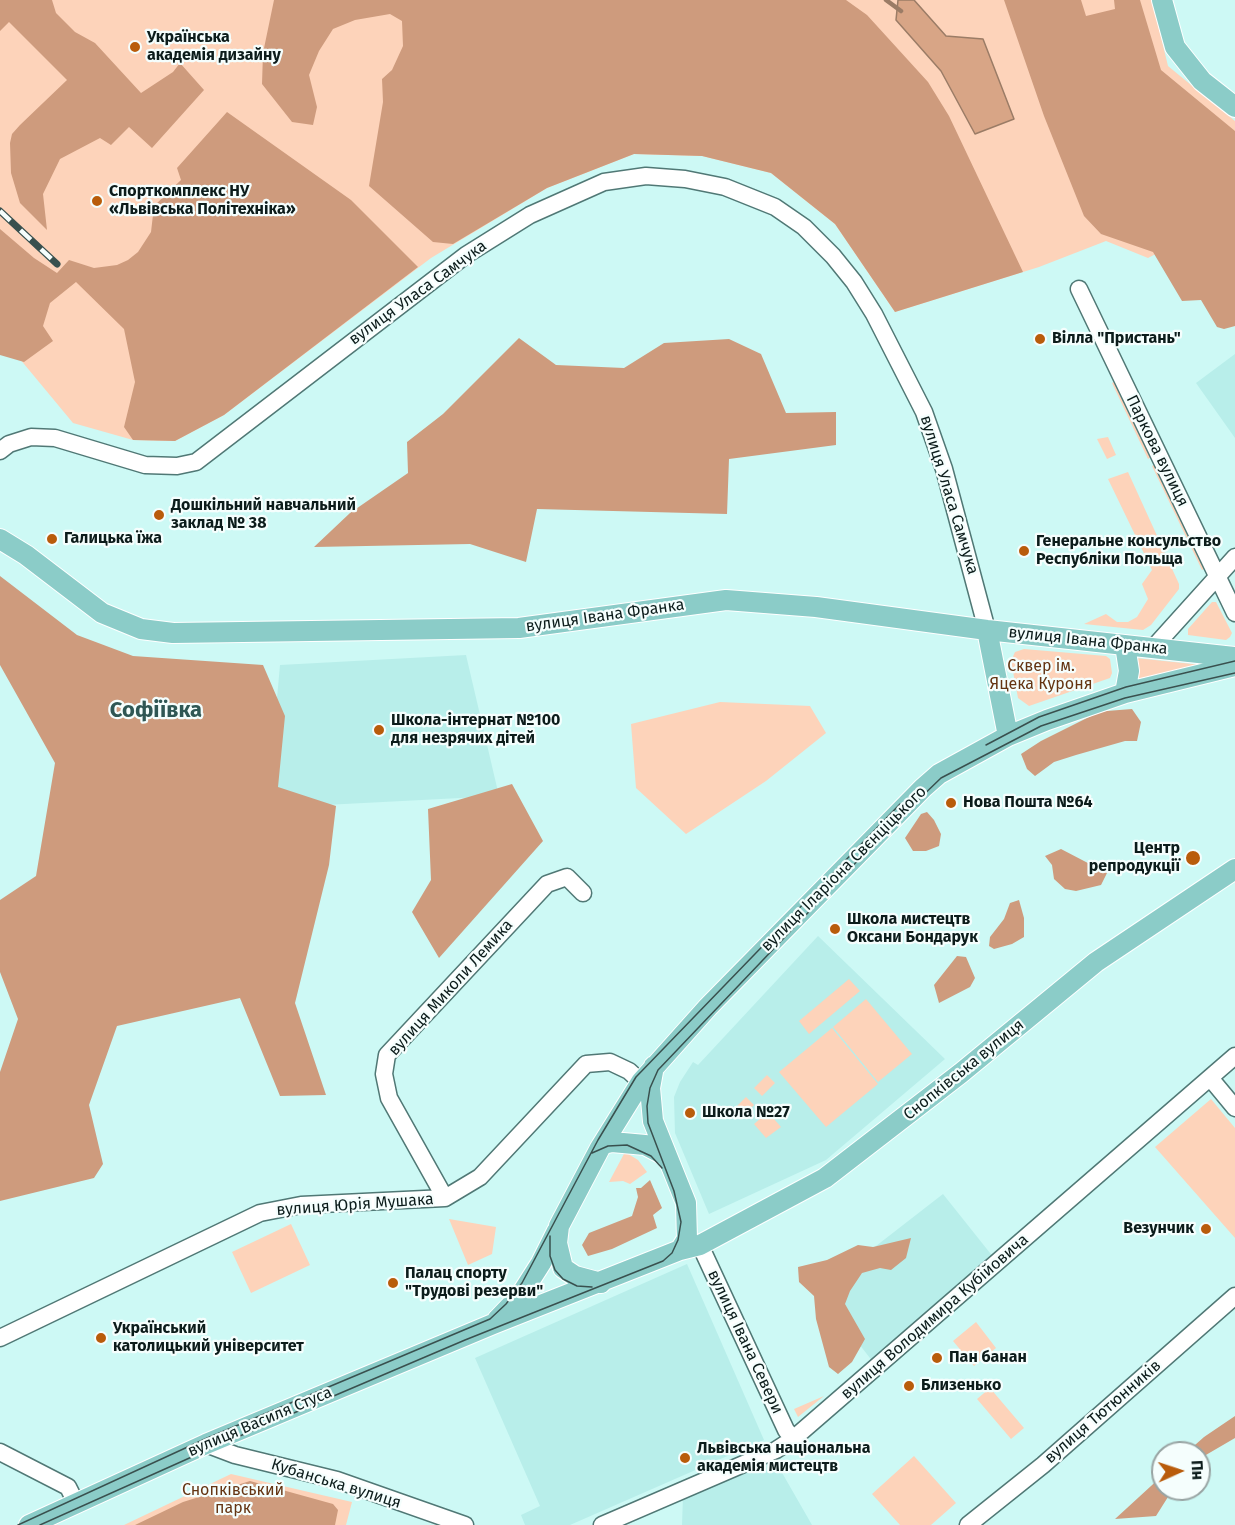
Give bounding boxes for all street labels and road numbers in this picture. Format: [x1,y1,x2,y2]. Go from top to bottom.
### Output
street label: вулиця Уласа Самчука [345,237,491,349]
street label: Паркова вулиця [1122,392,1192,510]
street label: вулиця Уласа Самчука [916,413,982,577]
street label: вулиця Івана Франка [525,595,685,637]
street label: вулиця Івана Франка [1007,623,1169,659]
street label: вулиця Іларіона Свєнціцького [757,782,931,956]
street label: вулиця Миколи Лемика [385,916,517,1060]
street label: Снопківська вулиця [900,1016,1028,1124]
street label: вулиця Юрія Мушака [276,1190,434,1220]
street label: вулиця Володимира Кубійовича [837,1230,1033,1404]
street label: вулиця Івана Севери [703,1267,787,1417]
street label: вулиця Тютюнників [1041,1356,1165,1468]
street label: вулиця Василя Стуса [185,1383,335,1461]
street label: Кубанська вулиця [269,1455,403,1513]

